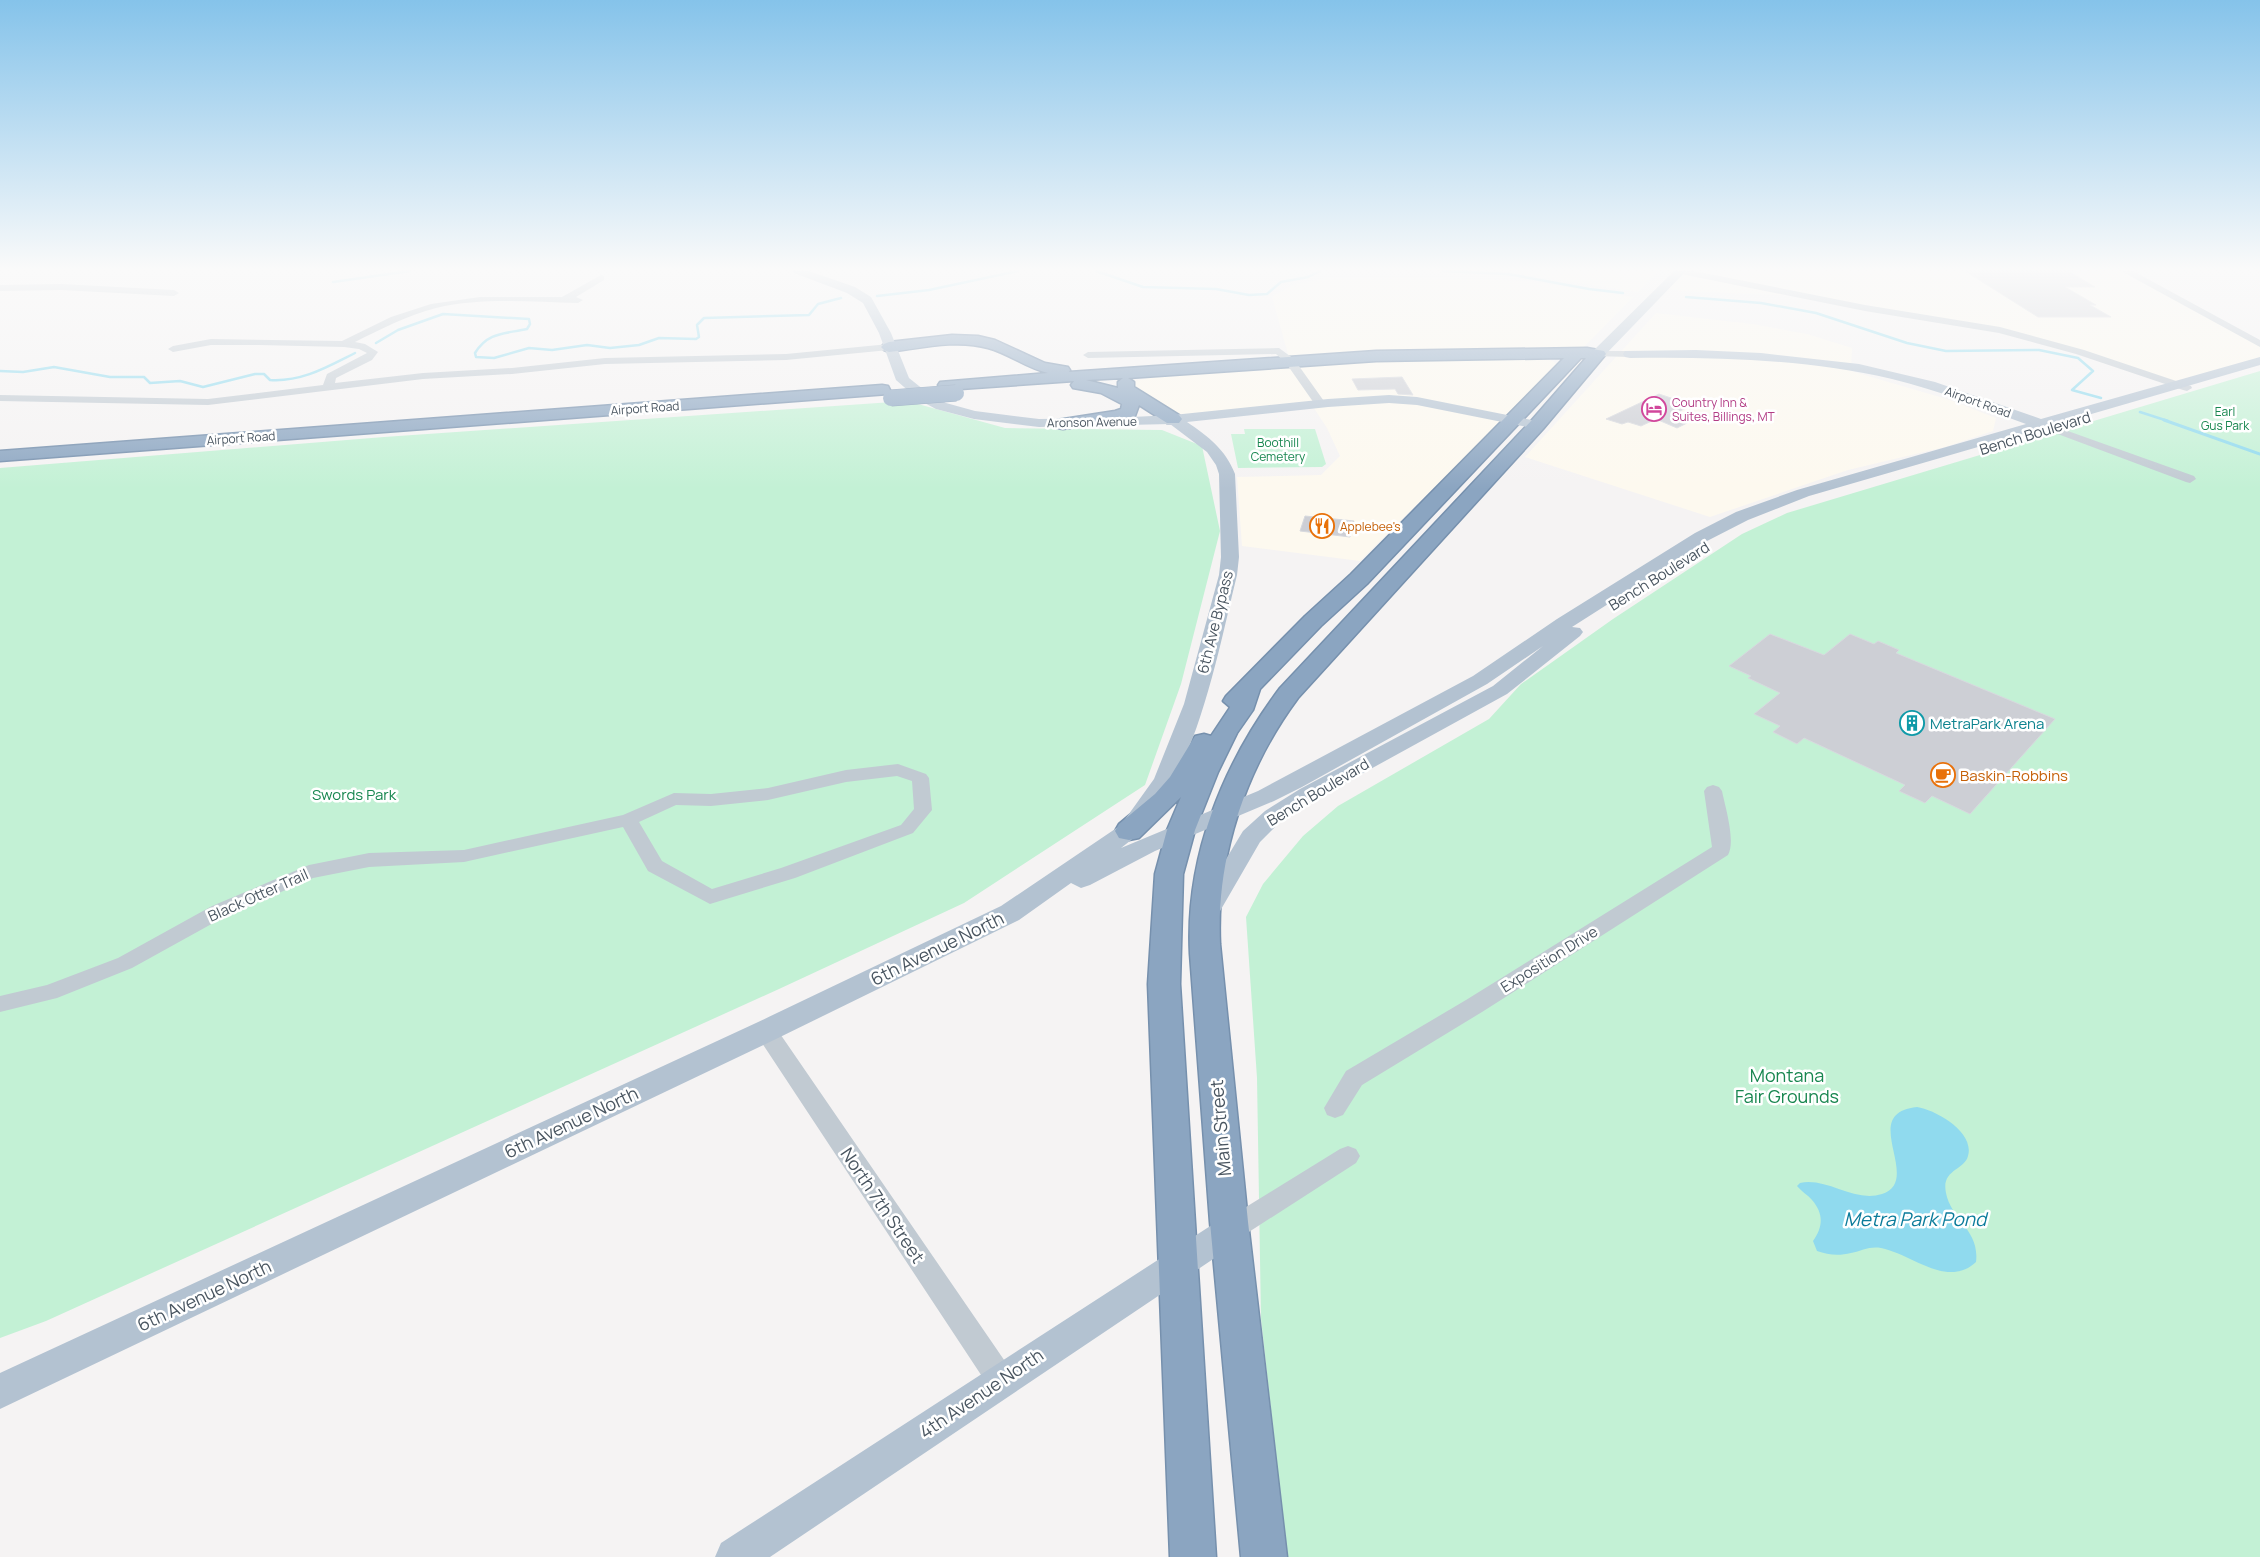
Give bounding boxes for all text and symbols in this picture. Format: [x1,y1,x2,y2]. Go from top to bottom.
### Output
street label: Airport Road [1943,382,2013,422]
place label: Country Inn & Suites, Billings, MT [1672,394,1776,425]
hotel icon: Country Inn & Suites, Billings, MT [1641,396,1667,422]
street label: Airport Road [610,397,680,419]
park label: Earl Gus Park [2201,403,2250,434]
street label: Bench Boulevard [1977,406,2093,460]
street label: Aronson Avenue [1047,413,1137,431]
street label: Airport Road [206,427,276,449]
park label: Boothill Cemetery [1251,434,1306,465]
restaurant icon: Applebee's [1309,513,1335,539]
place label: Applebee's [1340,518,1401,535]
street label: Bench Boulevard [1605,537,1713,615]
street label: 6th Ave Bypass [1192,568,1238,676]
building icon: MetraPark Arena [1899,710,1925,736]
place label: MetraPark Arena [1930,713,2044,734]
street label: Bench Boulevard [1263,753,1373,831]
cafe icon: Baskin-Robbins [1930,762,1956,788]
place label: Baskin-Robbins [1960,765,2068,786]
park label: Swords Park [312,784,397,805]
street label: Black Otter Trail [205,864,311,926]
street label: 6th Avenue North [866,905,1008,991]
street label: Exposition Drive [1496,921,1602,997]
park label: Montana Fair Grounds [1735,1063,1839,1108]
street label: Main Street [1204,1079,1236,1177]
street label: 6th Avenue North [500,1080,642,1164]
street label: North 7th Street [835,1143,931,1267]
water label: Metra Park Pond [1844,1206,1989,1232]
street label: 6th Avenue North [133,1253,275,1337]
street label: 4th Avenue North [914,1343,1048,1443]

